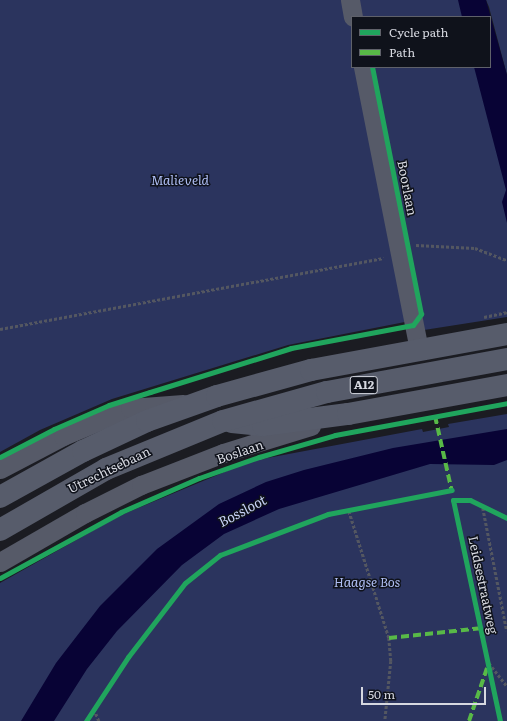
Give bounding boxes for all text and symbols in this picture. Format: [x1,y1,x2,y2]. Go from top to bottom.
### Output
legend [351,16,491,68]
text: Cycle path [389,23,449,41]
text: Path [389,43,415,61]
street label: Boorlaan [394,159,420,217]
park label: Malieveld [151,172,209,188]
road number: A12 [349,375,379,395]
street label: Boslaan [214,437,266,467]
street label: Utrechtsebaan [65,443,153,497]
water label: Bossloot [215,490,269,530]
street label: Leidsestraatweg [465,534,501,636]
park label: Haagse Bos [334,574,400,590]
scale bar [363,679,488,705]
text: 50 m [368,685,395,703]

